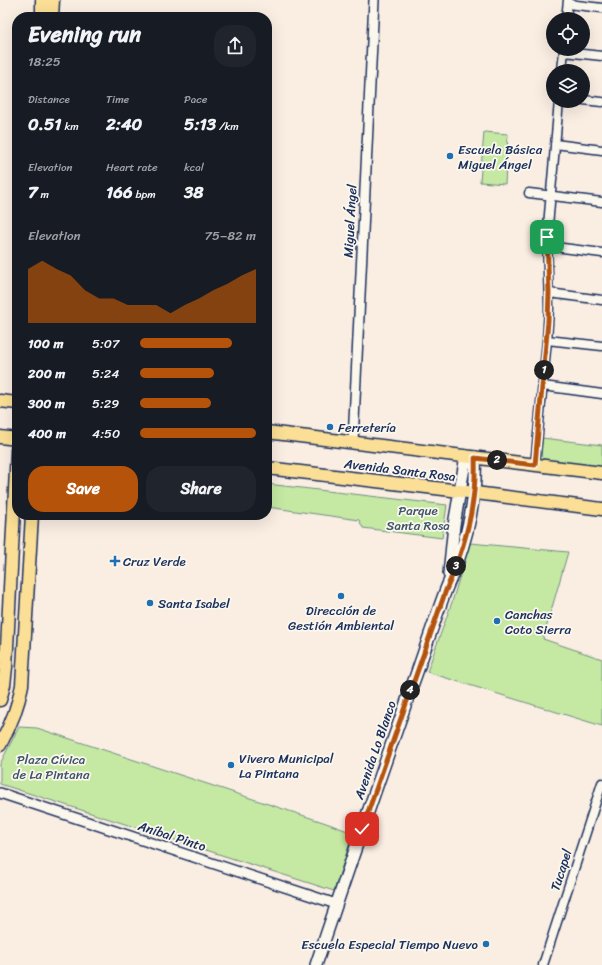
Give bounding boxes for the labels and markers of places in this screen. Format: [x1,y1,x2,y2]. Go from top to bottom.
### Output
place label: Escuela Básica Miguel Ángel [458,138,543,176]
marker: Escuela Básica Miguel Ángel [445,151,455,161]
pin [530,220,564,254]
pin: 1 [534,360,554,380]
place label: Ferretería [338,416,397,439]
marker: Ferretería [325,422,335,432]
pin: 2 [487,450,507,470]
place label: Cruz Verde [123,550,186,573]
marker: Cruz Verde [110,556,120,566]
pin: 3 [446,556,466,576]
marker: Dirección de Gestión Ambiental [336,591,346,601]
place label: Santa Isabel [158,592,230,615]
marker: Santa Isabel [145,598,155,608]
place label: Dirección de Gestión Ambiental [288,599,394,637]
place label: Canchas Coto Sierra [505,603,571,641]
marker: Canchas Coto Sierra [492,616,502,626]
pin: 4 [400,680,420,700]
place label: Vivero Municipal La Pintana [239,747,334,785]
marker: Vivero Municipal La Pintana [226,760,236,770]
pin [345,812,379,846]
place label: Escuela Especial Tiempo Nuevo [301,933,479,956]
marker: Escuela Especial Tiempo Nuevo [481,939,491,949]

